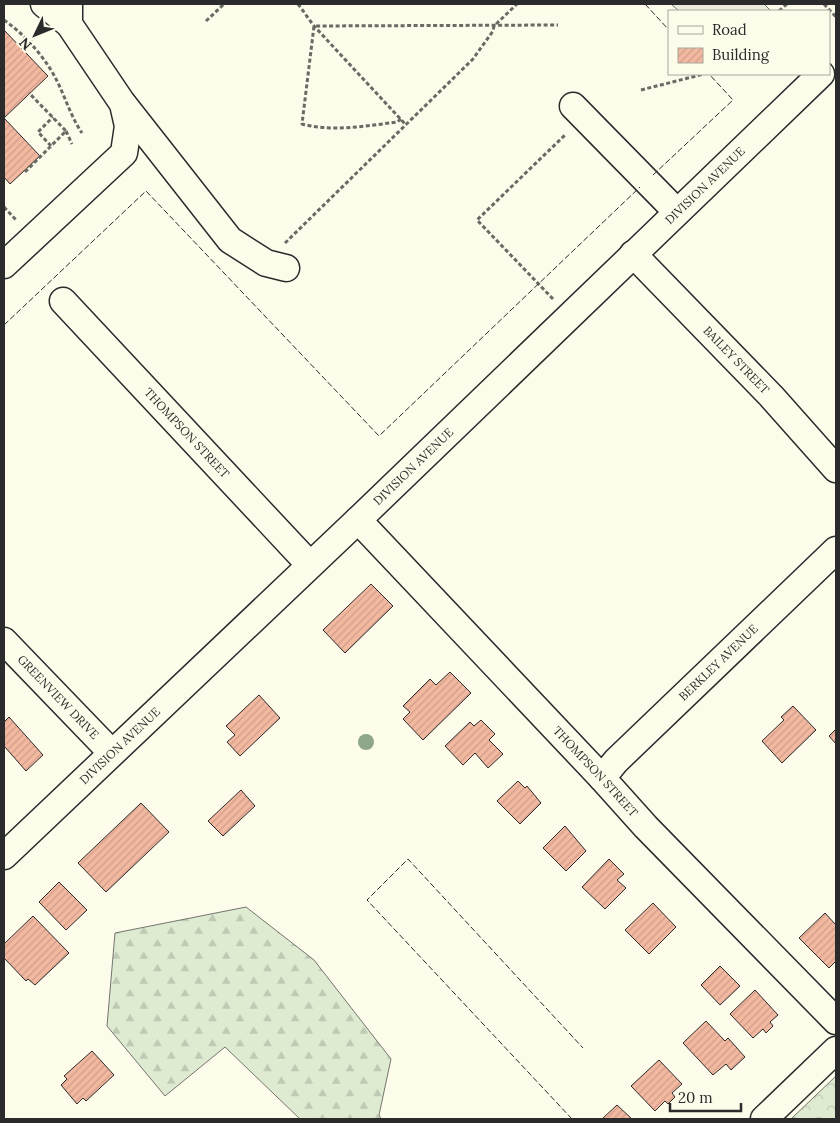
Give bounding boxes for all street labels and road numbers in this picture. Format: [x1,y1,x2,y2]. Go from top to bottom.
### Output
street label: DIVISION AVENUE [662,143,748,227]
street label: BAILEY STREET [700,323,773,397]
street label: THOMPSON STREET [141,385,233,481]
street label: DIVISION AVENUE [370,424,456,508]
street label: BERKLEY AVENUE [675,621,761,704]
street label: GREENVIEW DRIVE [15,652,102,742]
street label: DIVISION AVENUE [76,704,163,787]
street label: THOMPSON STREET [550,723,641,820]

